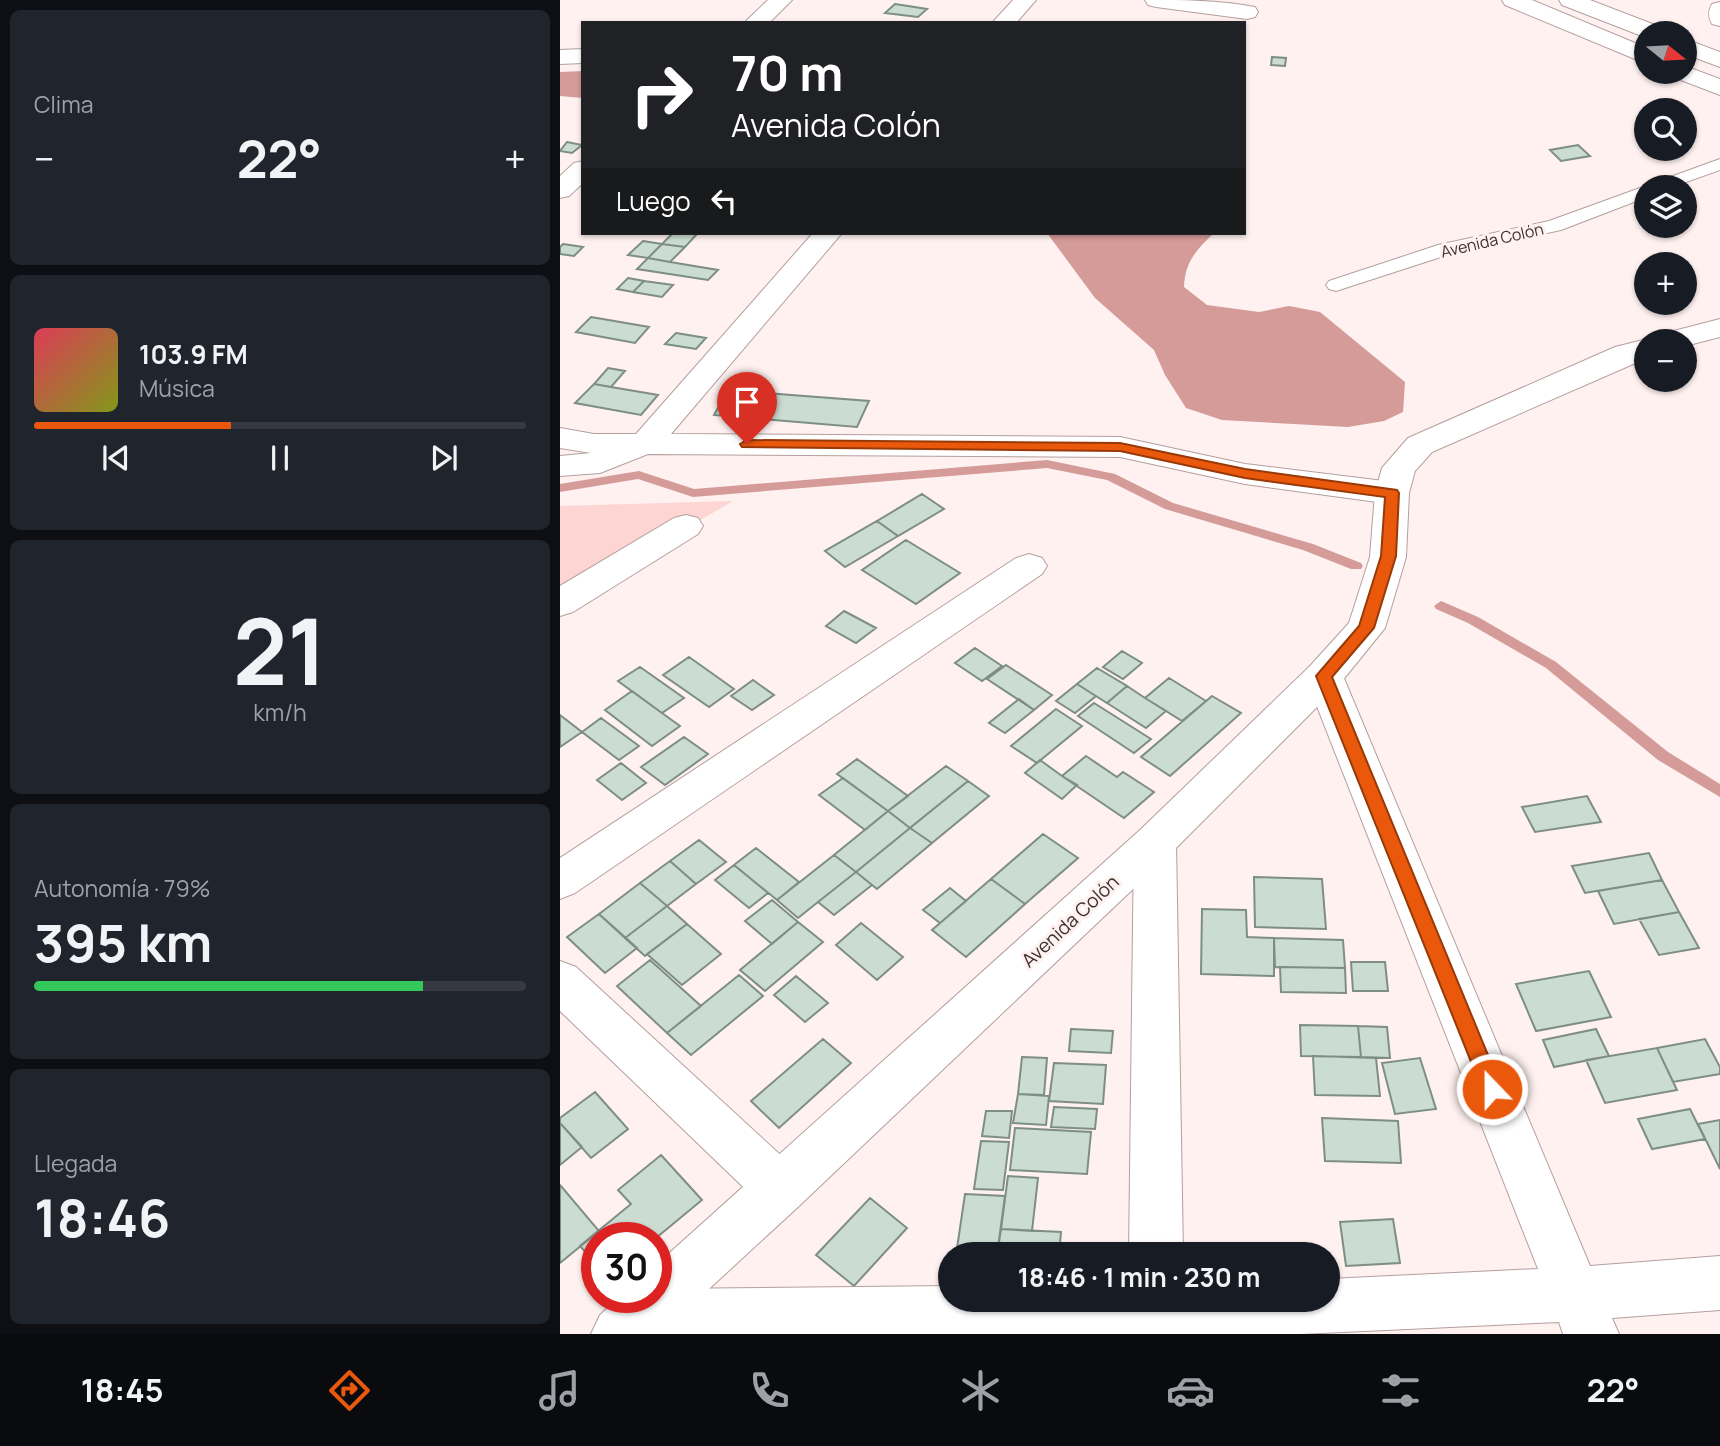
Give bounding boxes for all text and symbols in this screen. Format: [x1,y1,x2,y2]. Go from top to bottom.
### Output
north arrow [1634,21,1698,84]
map controls [1634,21,1697,392]
text: 70 m [731,39,843,106]
icon: right [616,49,707,140]
text: Clima [34,88,93,120]
button: search [1634,98,1697,161]
text: Avenida Colón [731,103,941,147]
text: 22° [237,123,322,194]
text: − [34,132,55,184]
text: + [504,132,526,184]
button: layers [1634,175,1697,238]
icon: left [705,182,743,220]
text: Luego [616,183,691,219]
street label: Avenida Colón [1438,217,1546,263]
button: + [1634,252,1697,315]
button: − [1634,329,1697,392]
text: 103.9 FM [139,336,248,372]
text: Música [139,372,215,404]
pin [717,372,777,444]
icon: arrive [728,383,766,421]
icon: previous [97,439,135,477]
icon: pause [261,439,299,477]
icon: next [425,439,463,477]
text: 21 [233,588,327,712]
text: km/h [253,696,307,728]
street label: Avenida Colón [1016,869,1124,973]
text: Autonomía · 79% [34,872,210,904]
text: 395 km [34,907,212,978]
position arrow [1455,1052,1529,1126]
text: Llegada [34,1147,117,1179]
text: 18:46 [34,1182,170,1253]
speed limit sign: 30 [581,1222,672,1313]
text: 18:46 · 1 min · 230 m [1018,1259,1260,1295]
icon: directions [325,1366,374,1415]
icon: music [535,1366,584,1415]
icon: phone [745,1366,794,1415]
icon: climate [956,1366,1005,1415]
icon: car [1166,1366,1215,1415]
icon: filters [1376,1366,1425,1415]
text: 18:45 [81,1368,163,1412]
text: 22° [1587,1368,1639,1412]

